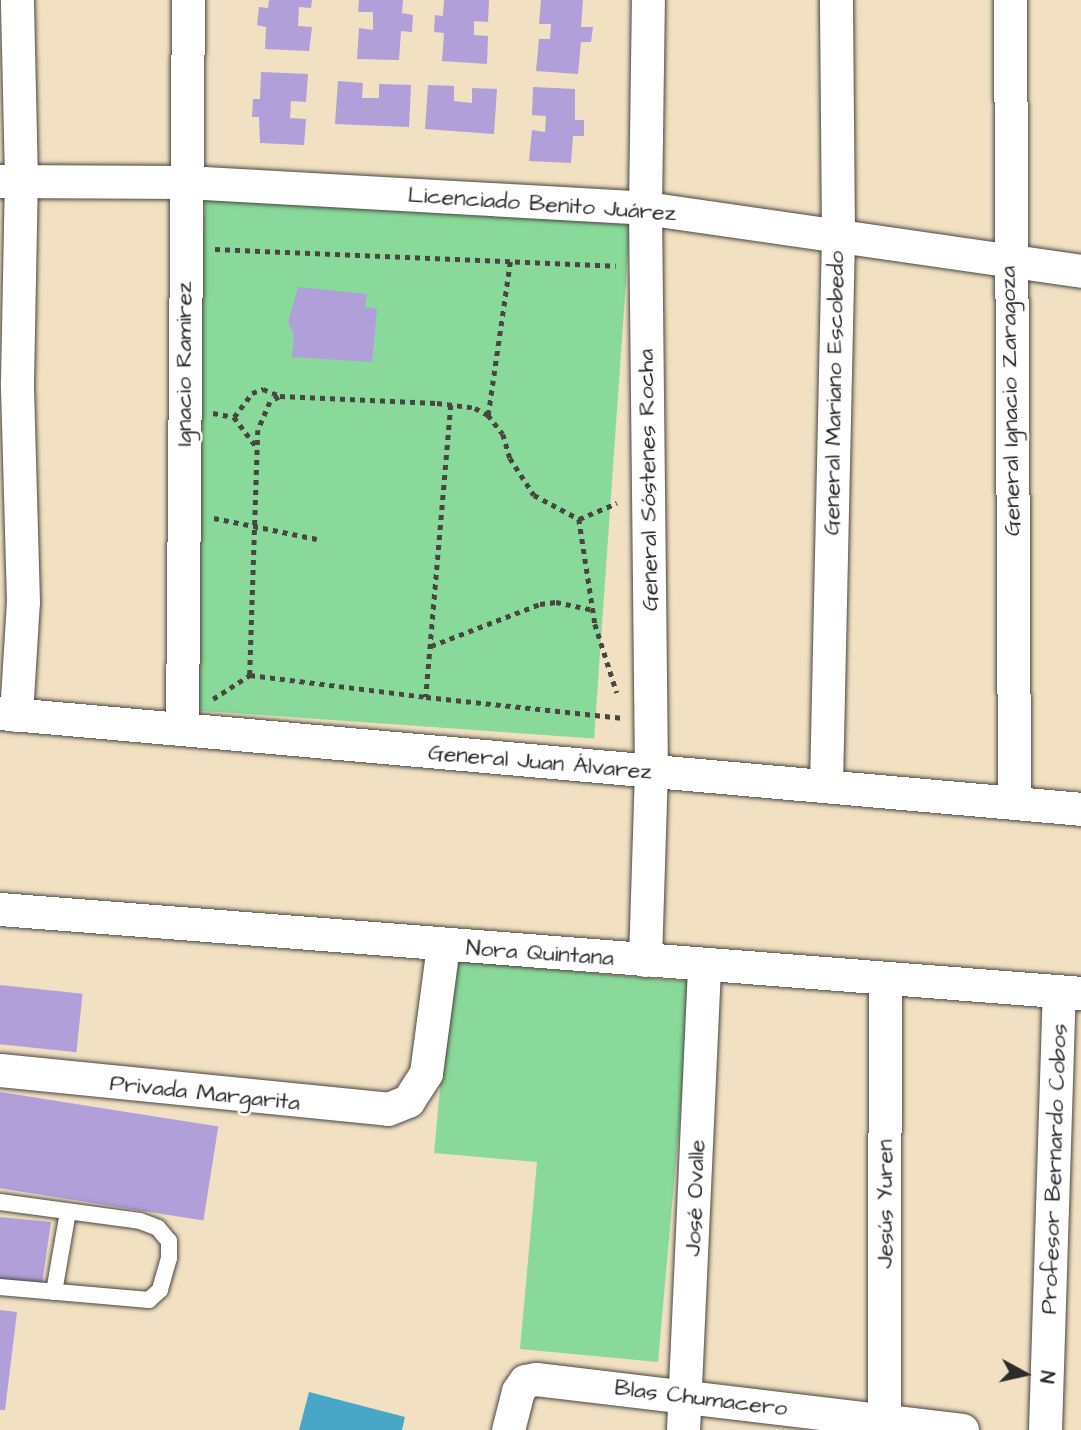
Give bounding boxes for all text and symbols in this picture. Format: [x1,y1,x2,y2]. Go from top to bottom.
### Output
street label: Licenciado Benito Juárez [407,181,677,227]
street label: General Mariano Escobedo [818,251,850,535]
street label: General Ignacio Zaragoza [994,266,1026,536]
street label: Ignacio Ramirez [170,282,198,446]
street label: General Sóstenes Rocha [632,349,664,611]
street label: General Juan Álvarez [427,738,653,786]
street label: Nora Quintana [465,934,615,972]
street label: Profesor Bernardo Cobos [1035,1023,1073,1315]
street label: Privada Margarita [108,1069,302,1117]
street label: José Ovalle [679,1139,711,1257]
street label: Jesús Yuren [871,1139,899,1269]
north arrow [990,1339,1060,1409]
text: N [1032,1369,1060,1385]
street label: Blas Chumacero [613,1374,789,1422]

